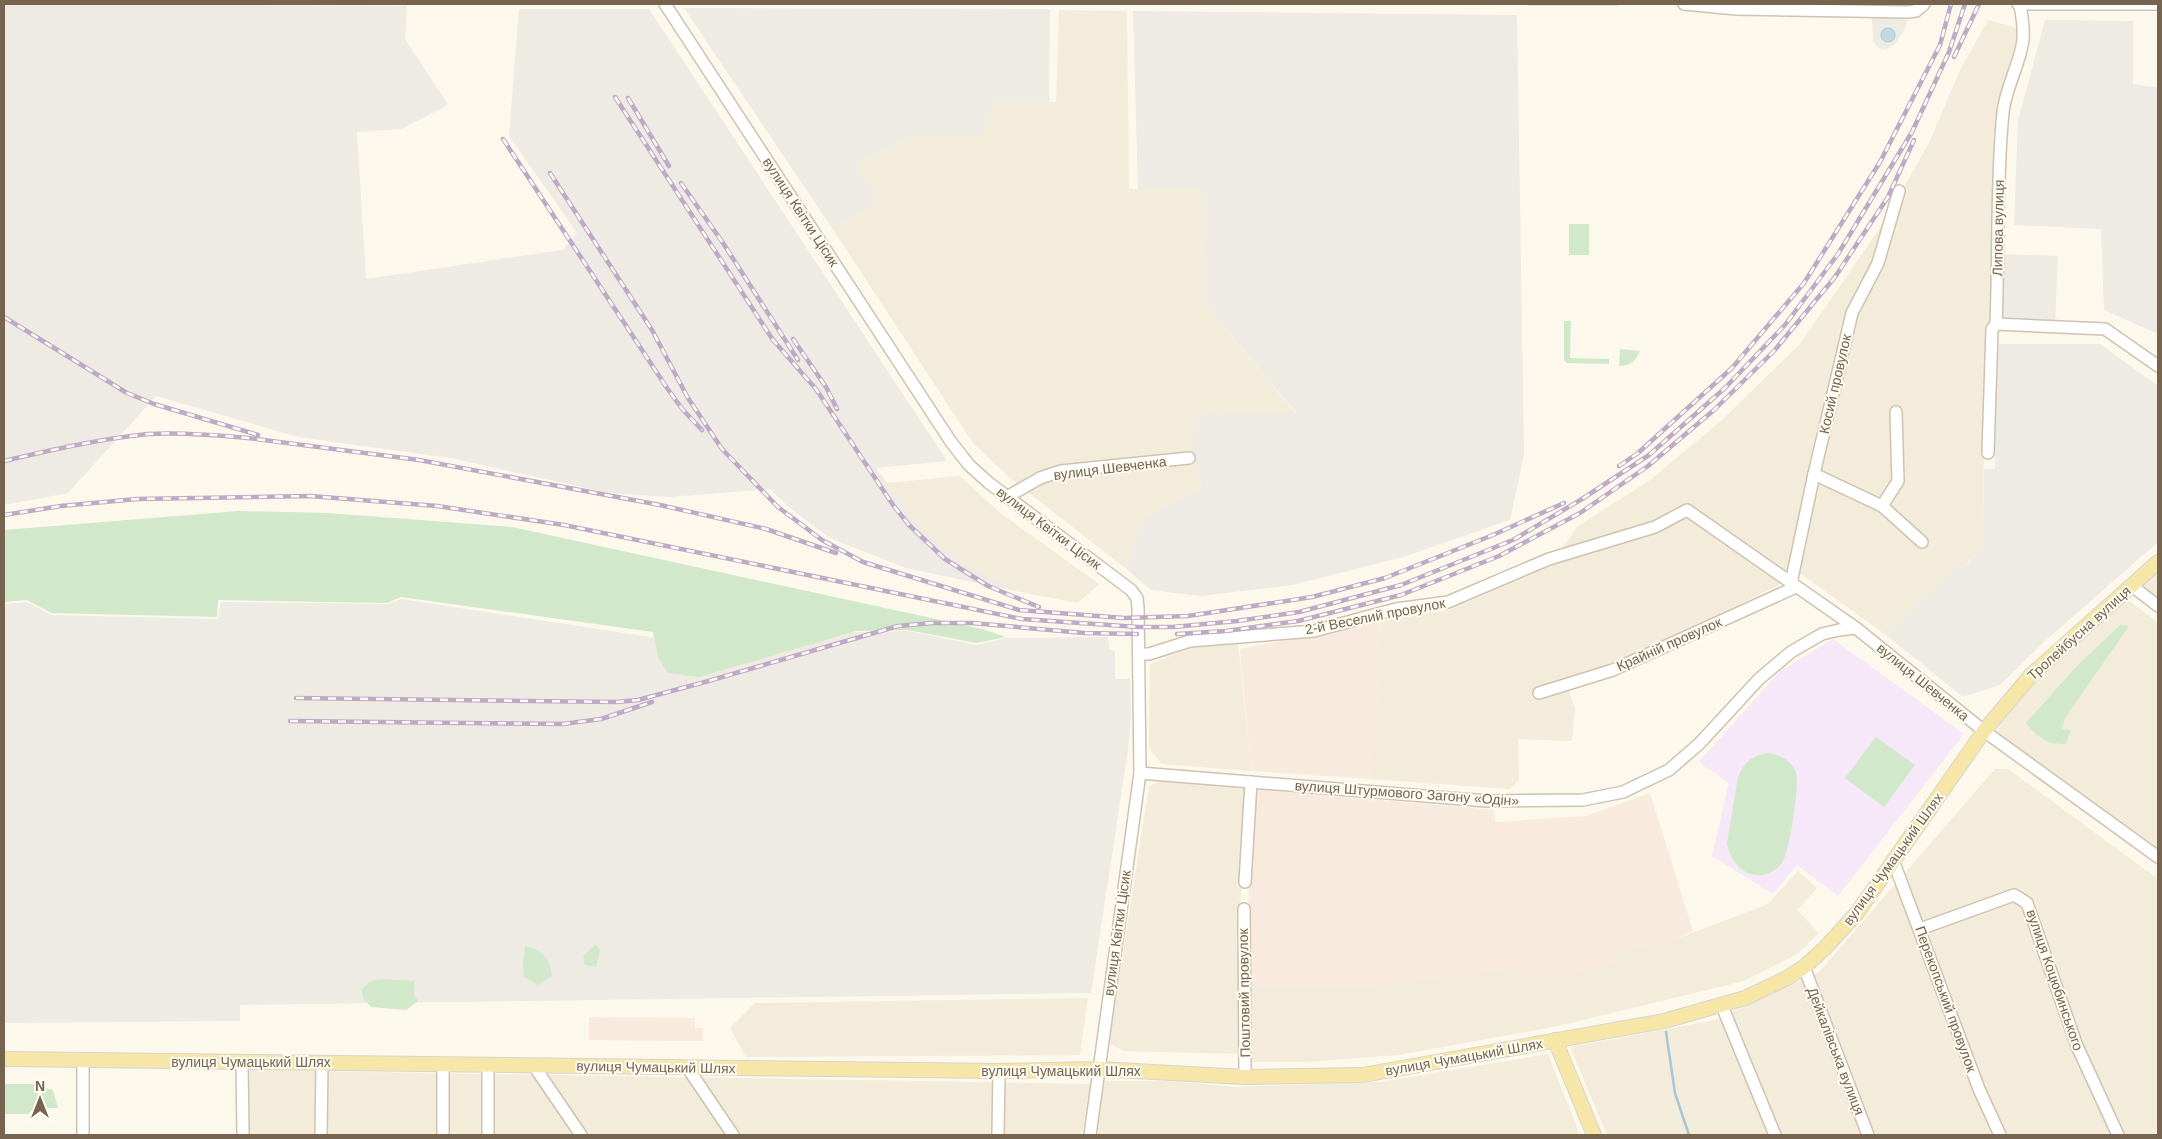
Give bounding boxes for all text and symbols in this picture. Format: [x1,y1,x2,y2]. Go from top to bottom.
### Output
street label: вулиця Квітки Цісик [760,155,843,270]
street label: Липова вулиця [1989,179,2007,277]
street label: Косий провулок [1816,332,1854,435]
street label: вулиця Шевченка [1053,453,1168,483]
street label: вулиця Квітки Цісик [994,483,1105,573]
street label: Тролейбусна вулиця [2024,582,2134,684]
street label: 2-й Веселий провулок [1304,594,1447,637]
street label: Крайній провулок [1614,613,1725,674]
street label: вулиця Шевченка [1874,640,1972,724]
street label: вулиця Штурмового Загону «Одін» [1294,777,1520,809]
street label: вулиця Чумацький Шлях [1840,790,1946,928]
street label: вулиця Квітки Цісик [1100,868,1134,997]
street label: вулиця Коцюбинського [2023,907,2087,1053]
street label: Перекопський провулок [1912,924,1980,1075]
street label: Поштовий провулок [1235,927,1253,1058]
street label: Дейкалівська вулиця [1804,985,1868,1117]
street label: вулиця Чумацький Шлях [1384,1035,1544,1079]
street label: вулиця Чумацький Шлях [171,1054,331,1070]
street label: вулиця Чумацький Шлях [576,1058,736,1076]
street label: вулиця Чумацький Шлях [981,1063,1141,1079]
north arrow [15,1074,65,1124]
text: N [35,1078,45,1094]

